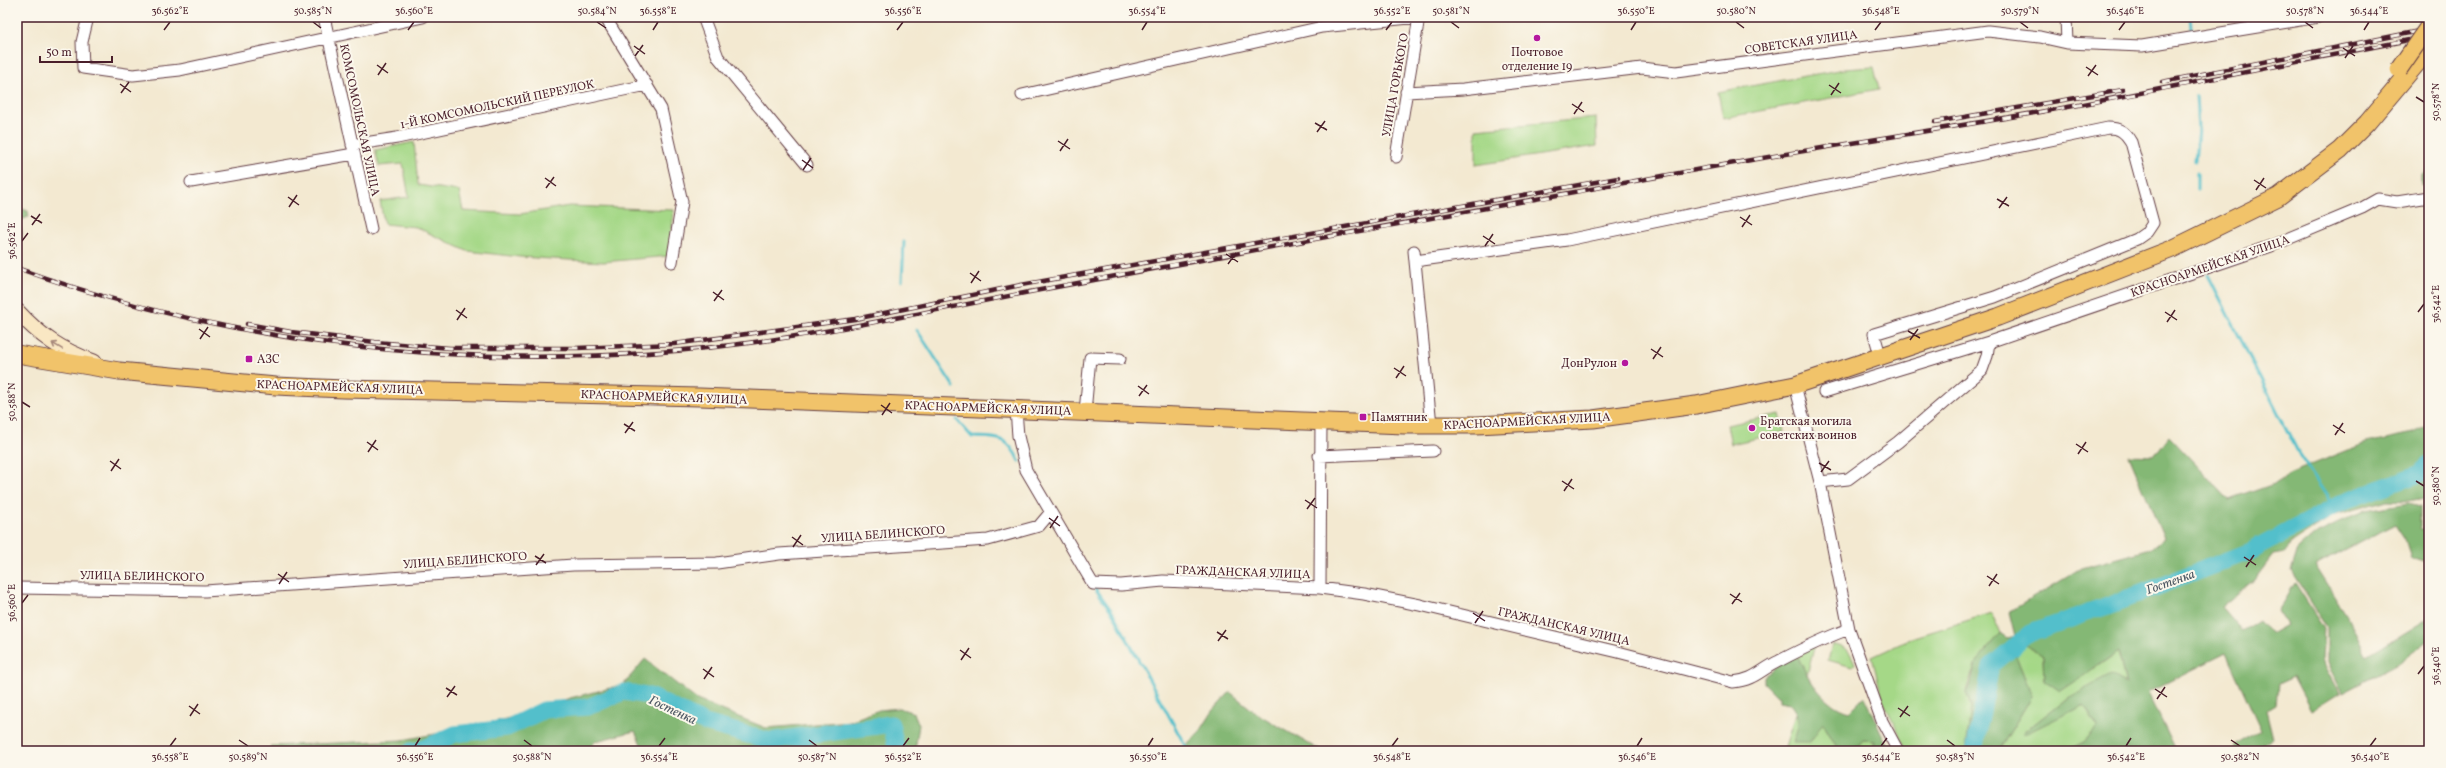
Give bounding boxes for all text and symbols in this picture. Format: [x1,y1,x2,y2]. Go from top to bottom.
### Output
text: 36.562°E [151,4,189,18]
text: 50.585°N [294,4,333,18]
text: 36.560°E [395,4,433,18]
text: 50.584°N [577,4,617,18]
text: 36.558°E [640,4,676,18]
text: 36.556°E [885,4,921,18]
text: 36.554°E [1128,4,1166,18]
text: 36.552°E [1374,4,1410,18]
text: 50.581°N [1432,4,1470,18]
text: 36.550°E [1617,4,1655,18]
text: 50.580°N [1716,4,1756,18]
text: 36.548°E [1862,4,1900,18]
text: 50.579°N [2001,4,2040,18]
text: 36.546°E [2106,4,2144,18]
text: 50.578°N [2286,4,2325,18]
text: 36.544°E [2350,4,2388,18]
street label: СОВЕТСКАЯ УЛИЦА [1744,27,1859,59]
street label: УЛИЦА ГОРЬКОГО [1379,32,1413,138]
marker: Почтовое отделение 19 [1532,33,1542,43]
scale bar [40,38,112,64]
street label: КОМСОМОЛЬСКАЯ УЛИЦА [335,43,383,198]
text: 50 m [46,45,72,61]
place label: Почтовое отделение 19 [1502,45,1572,75]
street label: 1-Й КОМСОМОЛЬСКИЙ ПЕРЕУЛОК [399,76,596,133]
text: 50.578°N [2429,82,2443,121]
text: 36.562°E [5,222,19,260]
street label: КРАСНОАРМЕЙСКАЯ УЛИЦА [2128,231,2292,302]
text: 36.542°E [2429,285,2443,323]
one-way arrow [51,342,63,350]
place label: АЗС [257,352,280,368]
marker: АЗС [244,354,254,364]
place label: ДонРулон [1561,356,1617,372]
marker: ДонРулон [1620,358,1630,368]
street label: КРАСНОАРМЕЙСКАЯ УЛИЦА [256,376,424,399]
text: 50.588°N [5,382,19,421]
street label: КРАСНОАРМЕЙСКАЯ УЛИЦА [580,386,748,409]
street label: КРАСНОАРМЕЙСКАЯ УЛИЦА [904,397,1072,420]
street label: КРАСНОАРМЕЙСКАЯ УЛИЦА [1443,409,1611,434]
place label: Памятник [1371,410,1428,426]
marker: Памятник [1358,412,1368,422]
place label: Братская могила советских воинов [1760,414,1857,444]
marker: Братская могила советских воинов [1747,423,1757,433]
text: 50.580°N [2429,466,2443,506]
street label: УЛИЦА БЕЛИНСКОГО [820,523,946,547]
street label: УЛИЦА БЕЛИНСКОГО [402,549,528,573]
street label: ГРАЖДАНСКАЯ УЛИЦА [1175,563,1311,583]
water label: Гостенка [2144,566,2198,600]
street label: УЛИЦА БЕЛИНСКОГО [80,568,205,586]
text: 36.560°E [5,584,19,622]
street label: ГРАЖДАНСКАЯ УЛИЦА [1496,604,1632,650]
text: 36.540°E [2429,647,2443,685]
water label: Гостенка [645,692,699,730]
text: 36.558°E [152,750,188,764]
text: 50.589°N [229,750,268,764]
text: 36.556°E [397,750,433,764]
text: 50.588°N [513,750,552,764]
text: 36.554°E [640,750,678,764]
text: 50.587°N [798,750,837,764]
text: 36.552°E [885,750,921,764]
text: 36.550°E [1129,750,1167,764]
text: 36.548°E [1373,750,1411,764]
text: 36.546°E [1618,750,1656,764]
text: 36.544°E [1862,750,1900,764]
text: 50.583°N [1936,750,1975,764]
text: 36.542°E [2107,750,2145,764]
text: 50.582°N [2221,750,2260,764]
text: 36.540°E [2351,750,2389,764]

